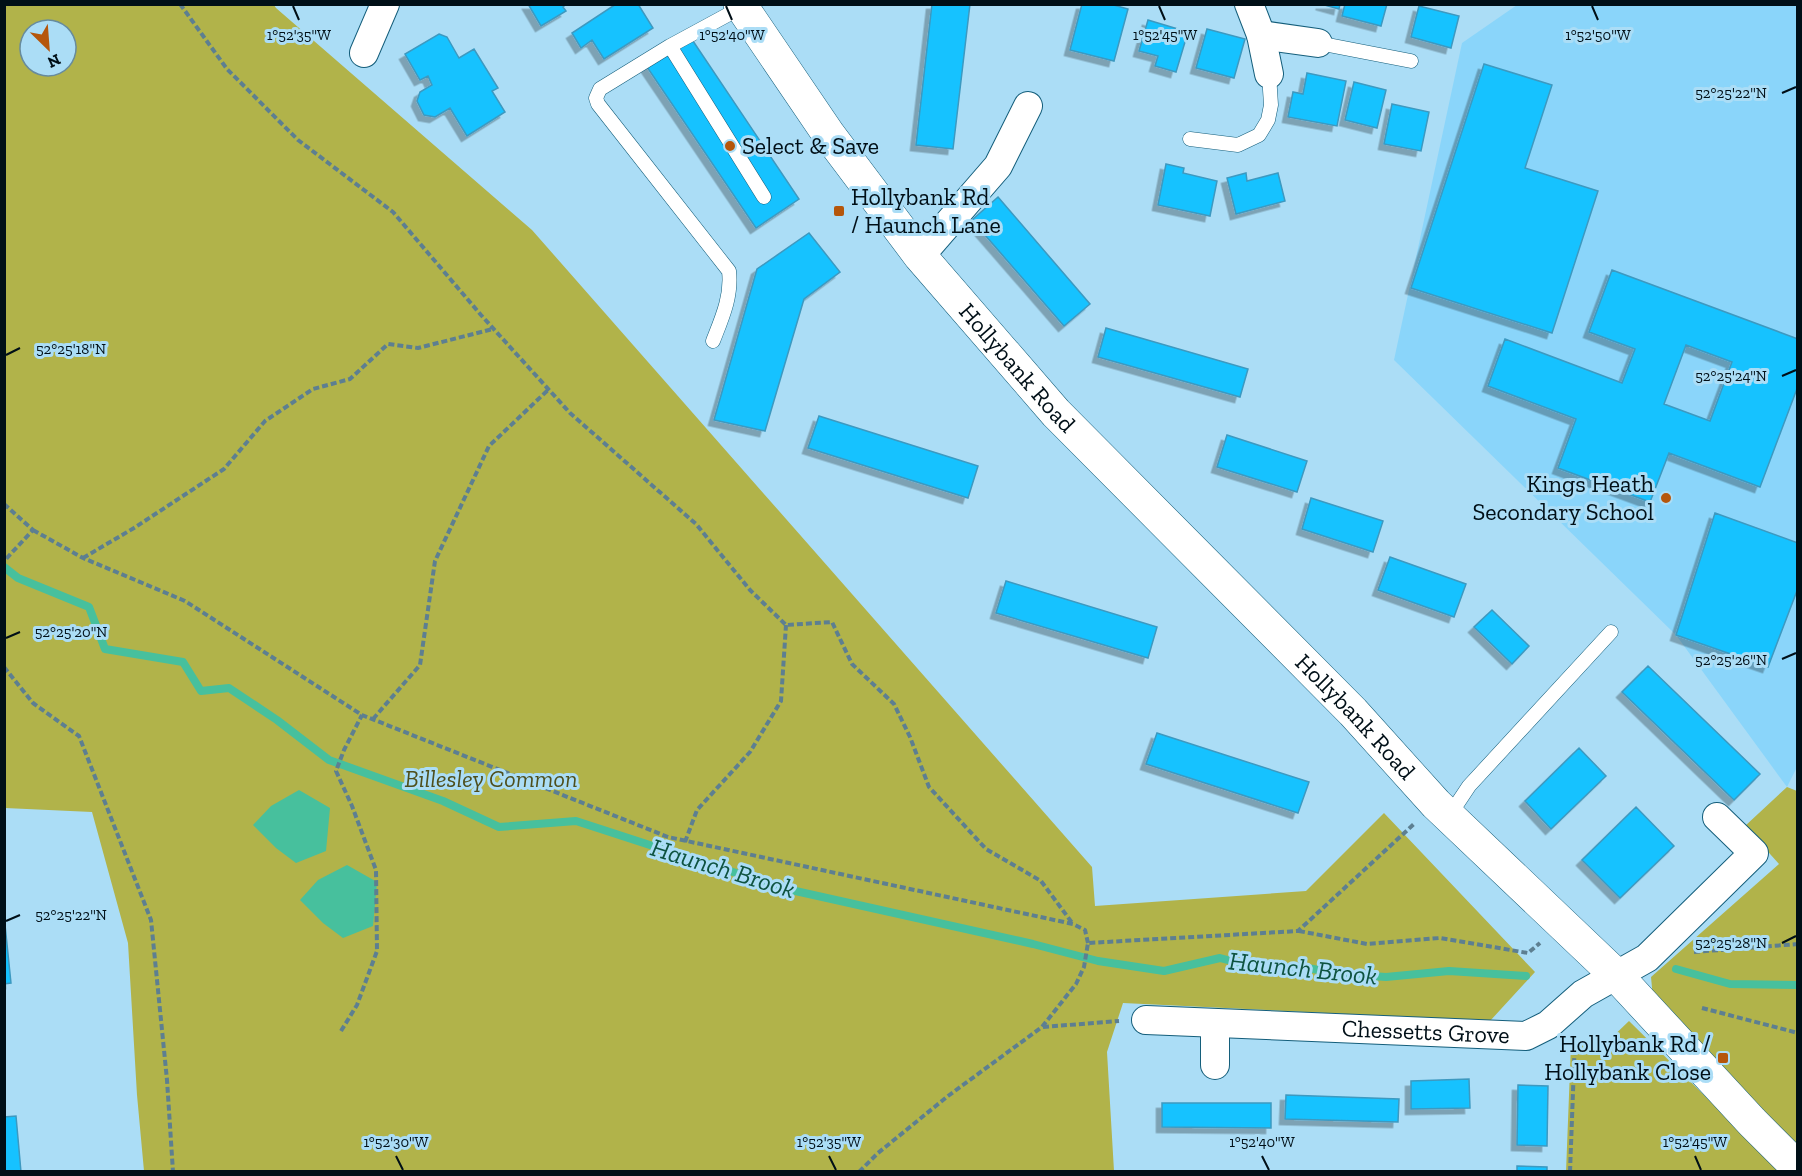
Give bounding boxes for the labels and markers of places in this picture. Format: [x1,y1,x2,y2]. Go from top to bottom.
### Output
place label: Select & Save [742,131,879,160]
marker: Select & Save [723,139,737,153]
place label: Hollybank Rd / Haunch Lane [851,182,1001,239]
marker: Hollybank Rd / Haunch Lane [832,204,846,218]
place label: Kings Heath Secondary School [1472,469,1655,526]
marker: Kings Heath Secondary School [1659,491,1673,505]
place label: Hollybank Rd / Hollybank Close [1544,1029,1711,1086]
marker: Hollybank Rd / Hollybank Close [1716,1051,1730,1065]

